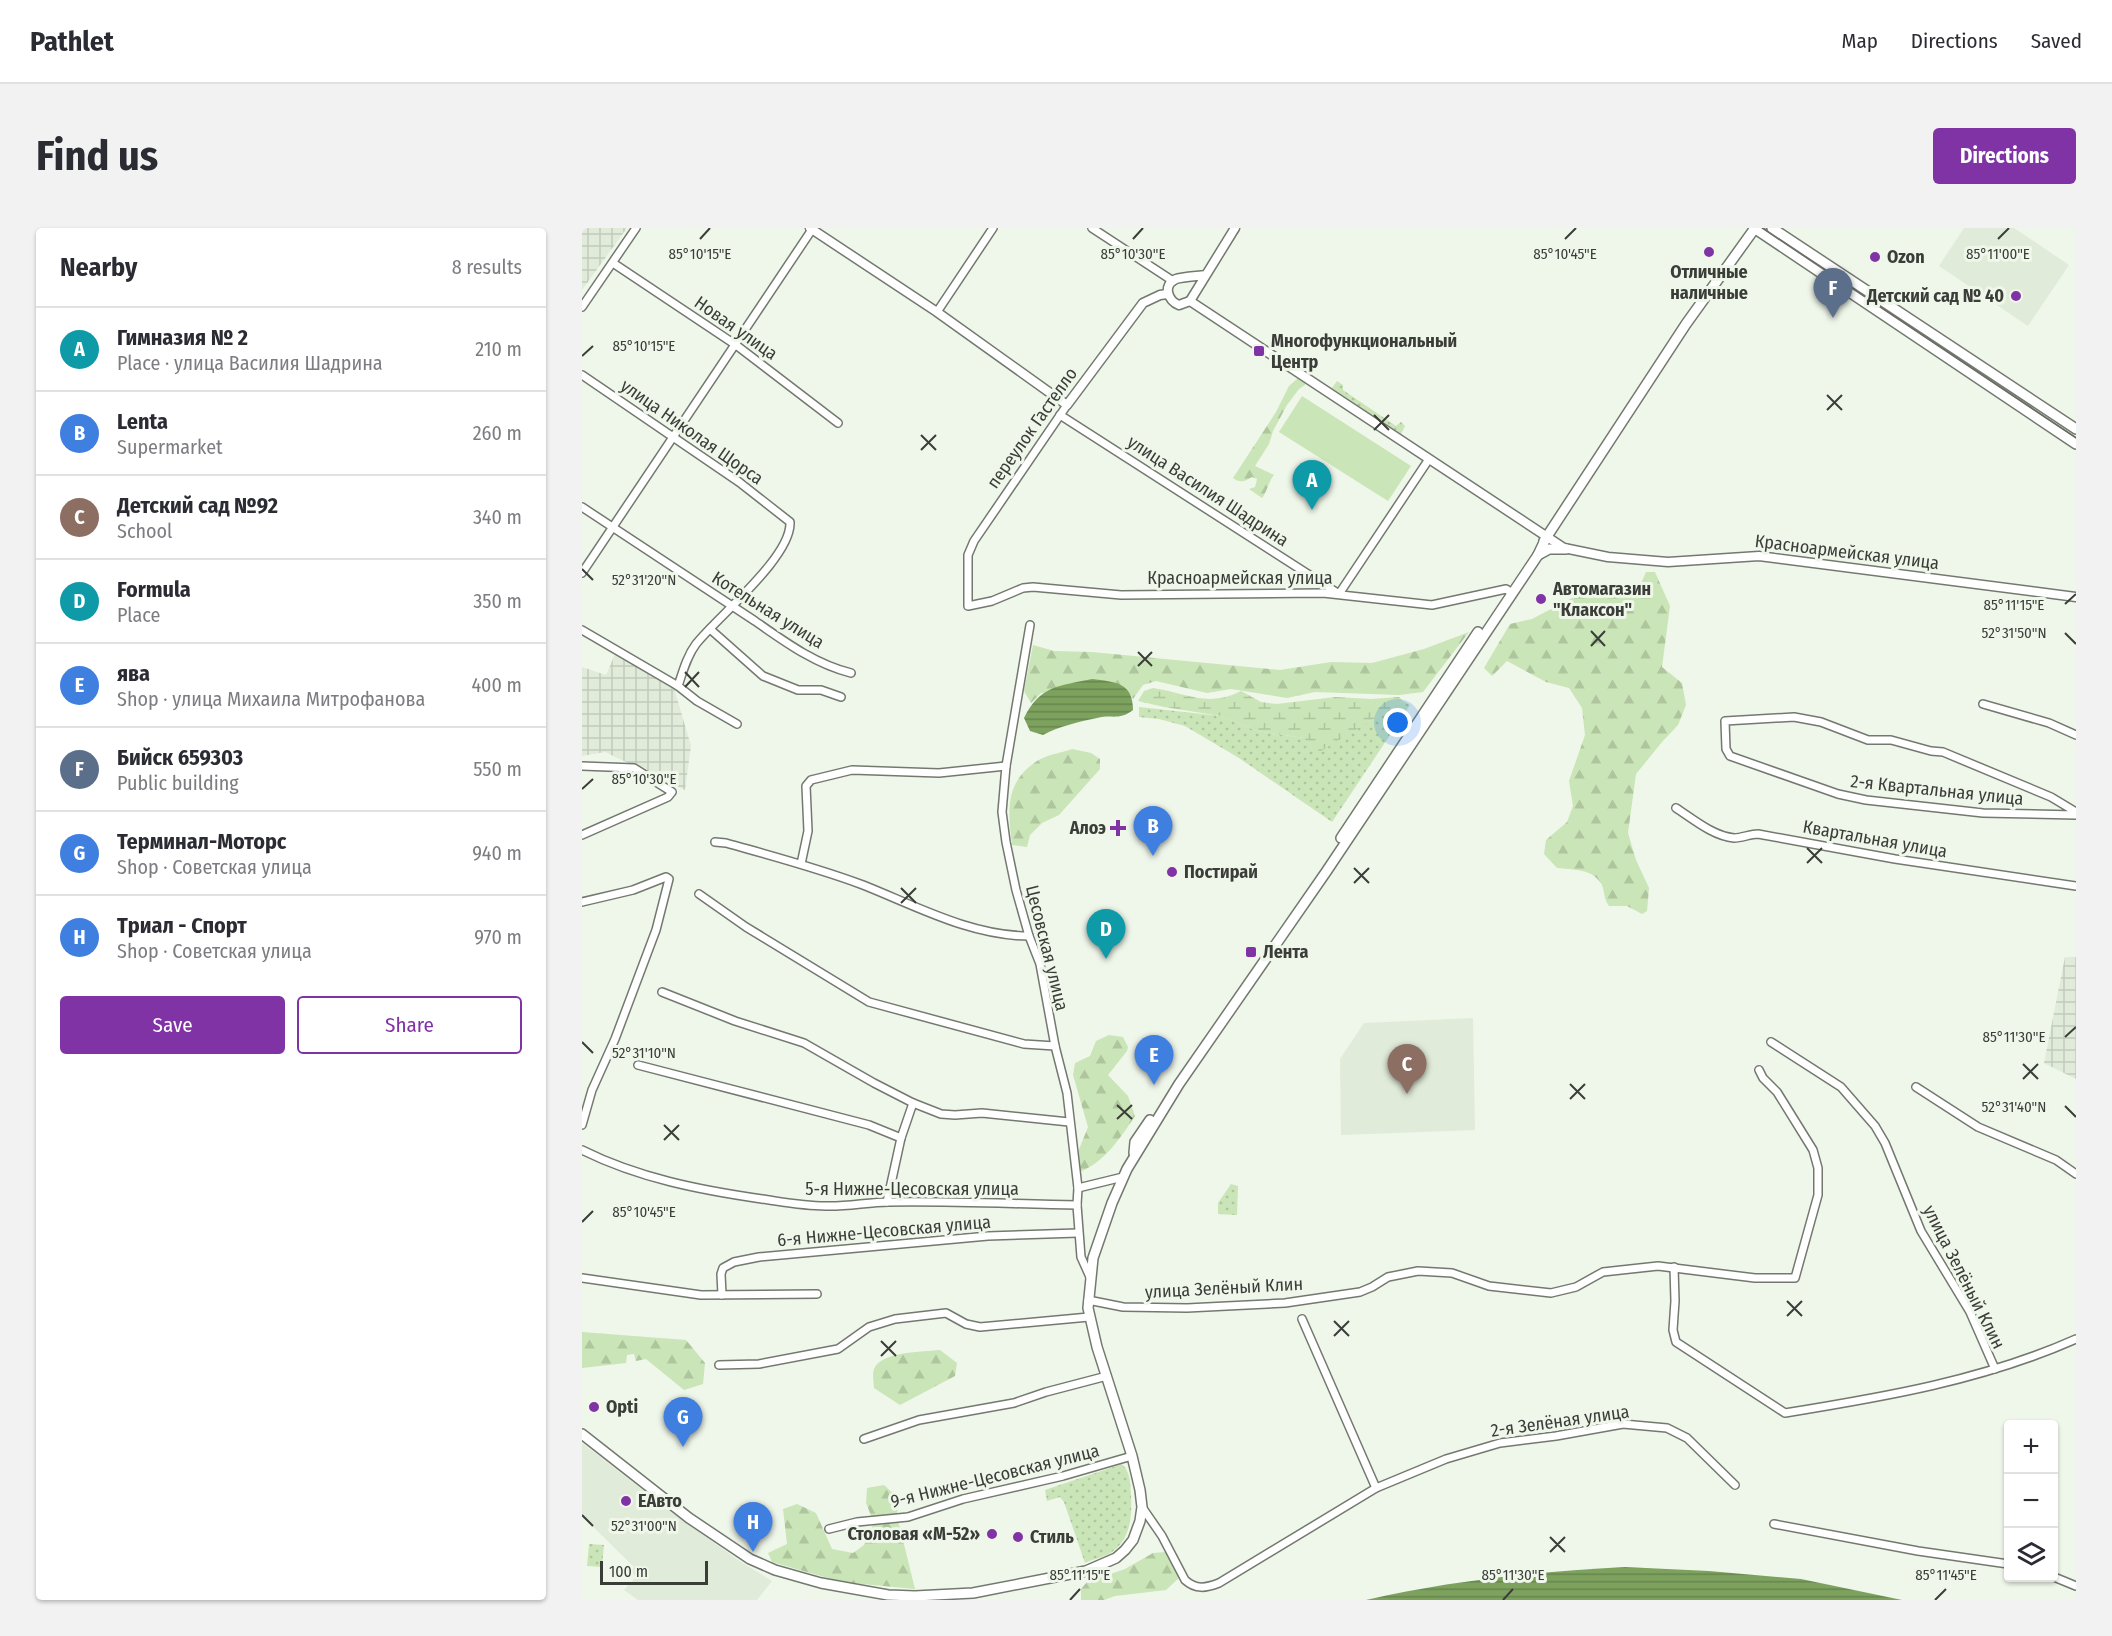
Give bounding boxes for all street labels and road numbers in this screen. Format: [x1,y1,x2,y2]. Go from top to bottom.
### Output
street label: Новая улица [690,291,782,365]
street label: переулок Гастелло [982,363,1082,493]
street label: улица Николая Щорса [616,375,768,490]
street label: улица Василия Шадрина [1123,431,1293,551]
street label: Красноармейская улица [1754,530,1940,574]
street label: Котельная улица [708,567,828,653]
street label: Красноармейская улица [1147,567,1333,589]
street label: 2-я Квартальная улица [1849,770,2025,810]
street label: Квартальная улица [1801,815,1949,863]
street label: Цесовская улица [1021,883,1073,1013]
street label: 5-я Нижне-Цесовская улица [805,1178,1019,1200]
street label: улица Зелёный Клин [1918,1201,2010,1353]
street label: 6-я Нижне-Цесовская улица [776,1211,992,1251]
street label: улица Зелёный Клин [1144,1273,1304,1303]
street label: 2-я Зелёная улица [1489,1400,1631,1442]
street label: 9-я Нижне-Цесовская улица [888,1439,1102,1513]

